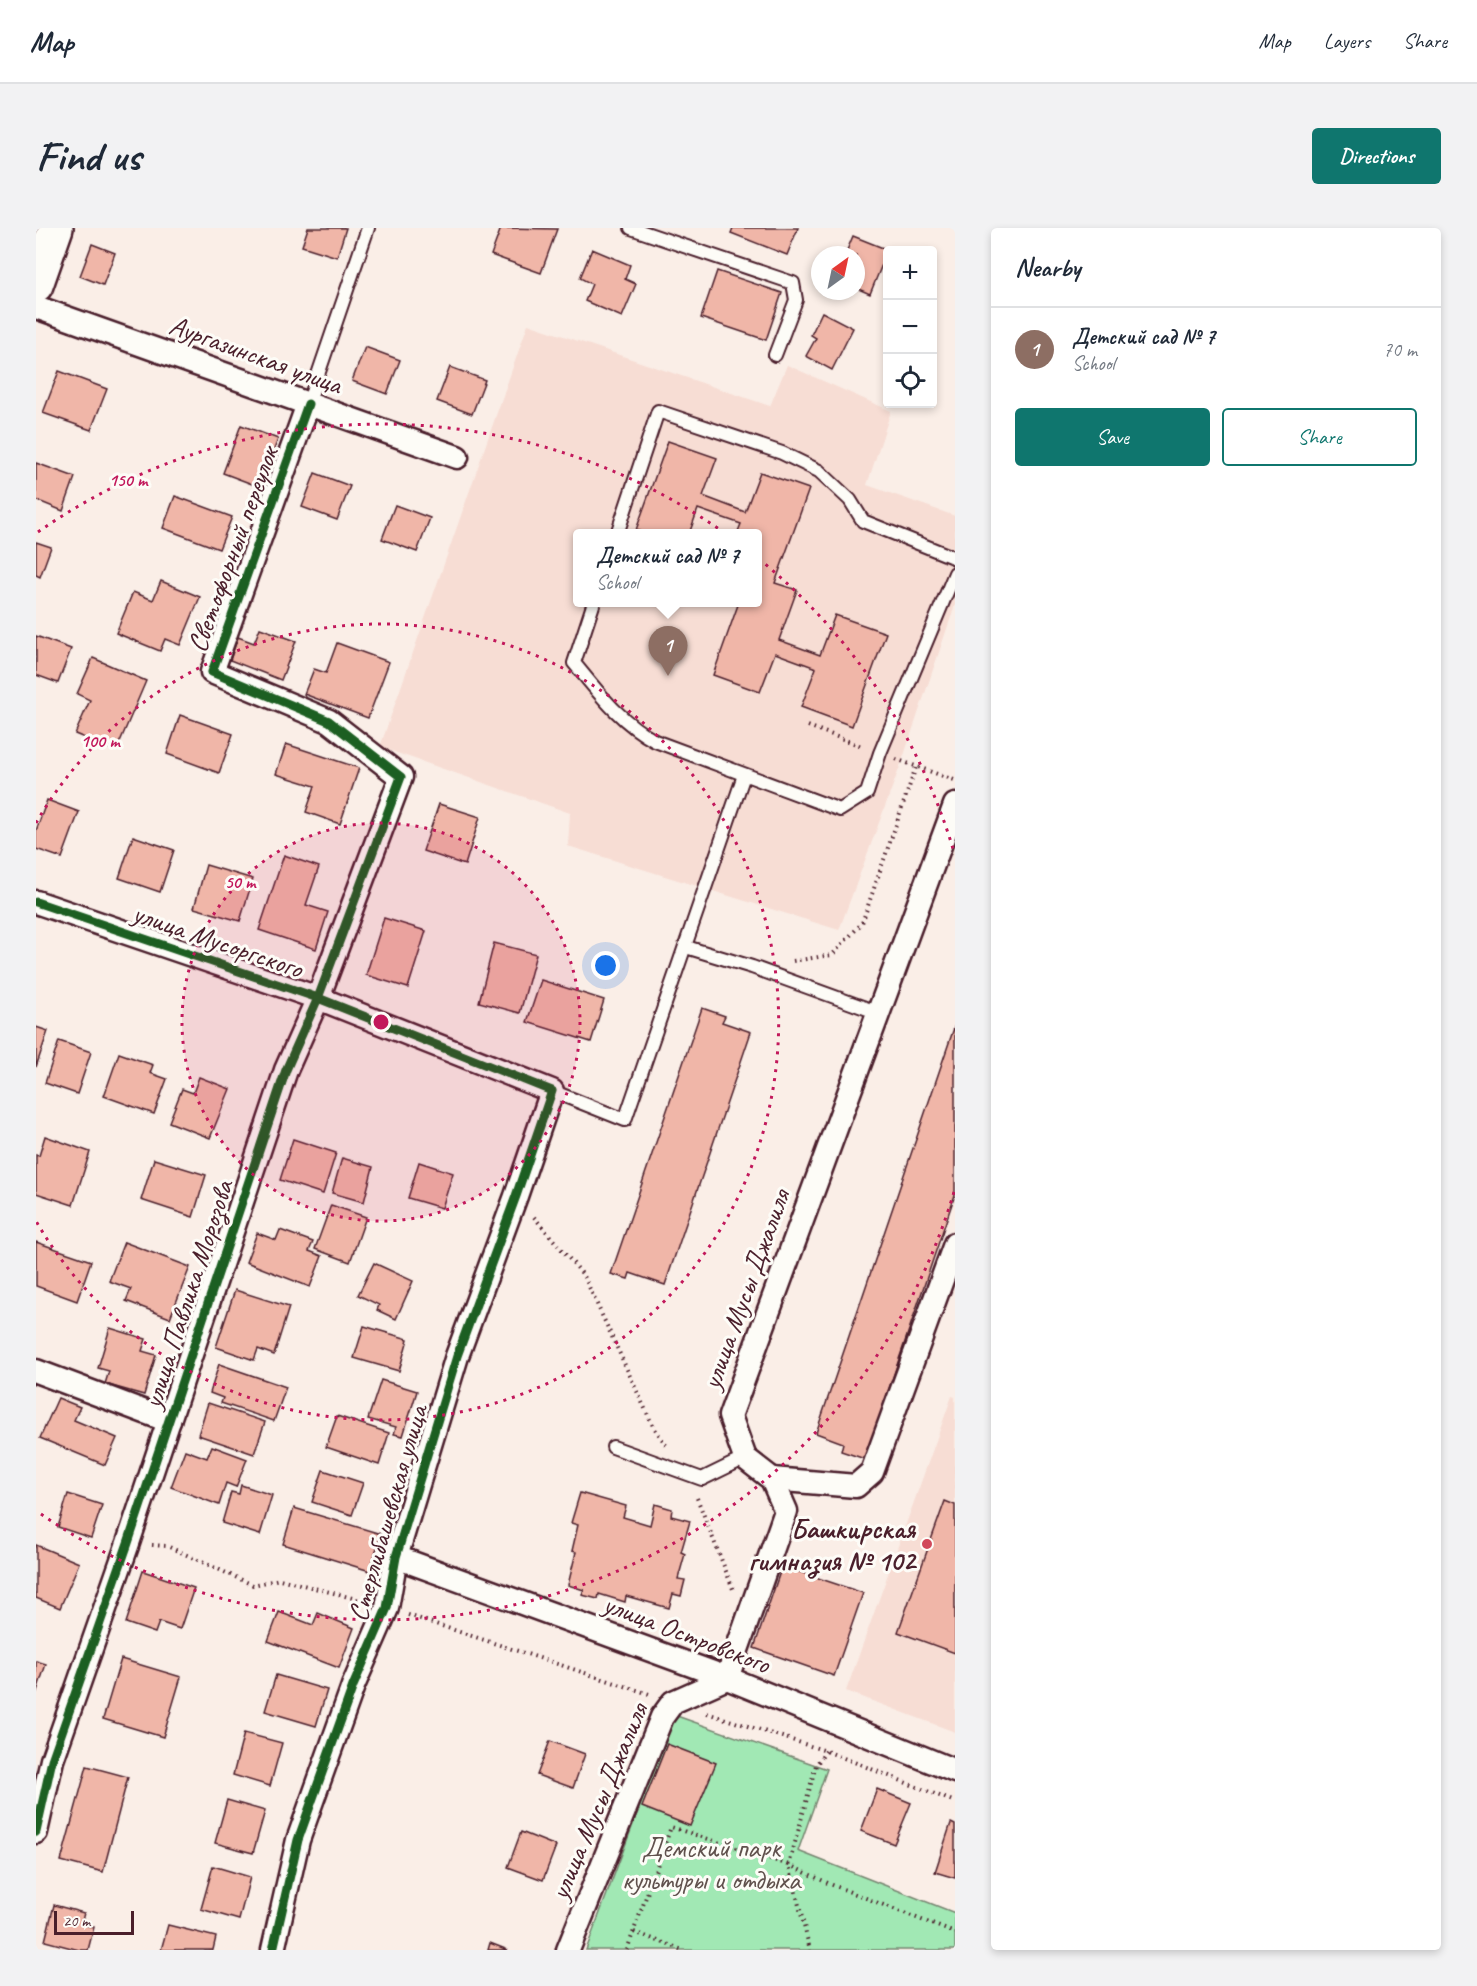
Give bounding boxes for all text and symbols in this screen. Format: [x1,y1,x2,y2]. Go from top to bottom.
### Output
text: Map [30,24,73,59]
text: Map [1258,28,1291,54]
text: Layers [1324,28,1370,54]
text: Share [1403,28,1447,54]
button: Directions [1312,128,1441,184]
text: Find us [36,130,141,183]
north arrow [811,246,865,300]
map controls [883,246,937,408]
button: + [883,246,937,300]
text: Nearby [1015,251,1080,284]
button: − [883,300,937,354]
street label: Аургазинская улица [165,307,349,402]
text: Детский сад № 7 [1072,323,1215,351]
text: 1 [1030,337,1039,362]
text: 70 m [1383,337,1417,362]
text: School [1072,351,1115,376]
button: locate [883,354,937,408]
button: Save [1015,408,1210,466]
button: Share [1222,408,1417,466]
street label: Светофорный переулок [179,439,287,657]
text: 150 m [109,469,149,491]
popup [573,529,762,607]
text: Детский сад № 7 [596,542,739,570]
text: School [596,570,639,595]
pin: 1 [648,626,688,676]
text: 100 m [81,730,121,752]
text: 50 m [225,871,257,893]
street label: улица Мусоргского [127,894,309,987]
your location [591,951,620,980]
centre of rings [371,1012,391,1032]
street label: улица Павлика Морозова [134,1174,242,1415]
street label: улица Мусы Джалиля [692,1182,799,1396]
street label: Стерлибашевская улица [340,1399,436,1625]
place label: Башкирская гимназия № 102 [749,1511,917,1579]
marker: Башкирская гимназия № 102 [920,1537,934,1551]
street label: улица Островского [597,1585,777,1682]
street label: улица Мусы Джалиля [541,1696,656,1906]
park label: Демский парк культуры и отдыха [622,1830,802,1897]
scale bar [54,1908,134,1936]
text: 20 m [63,1911,90,1931]

